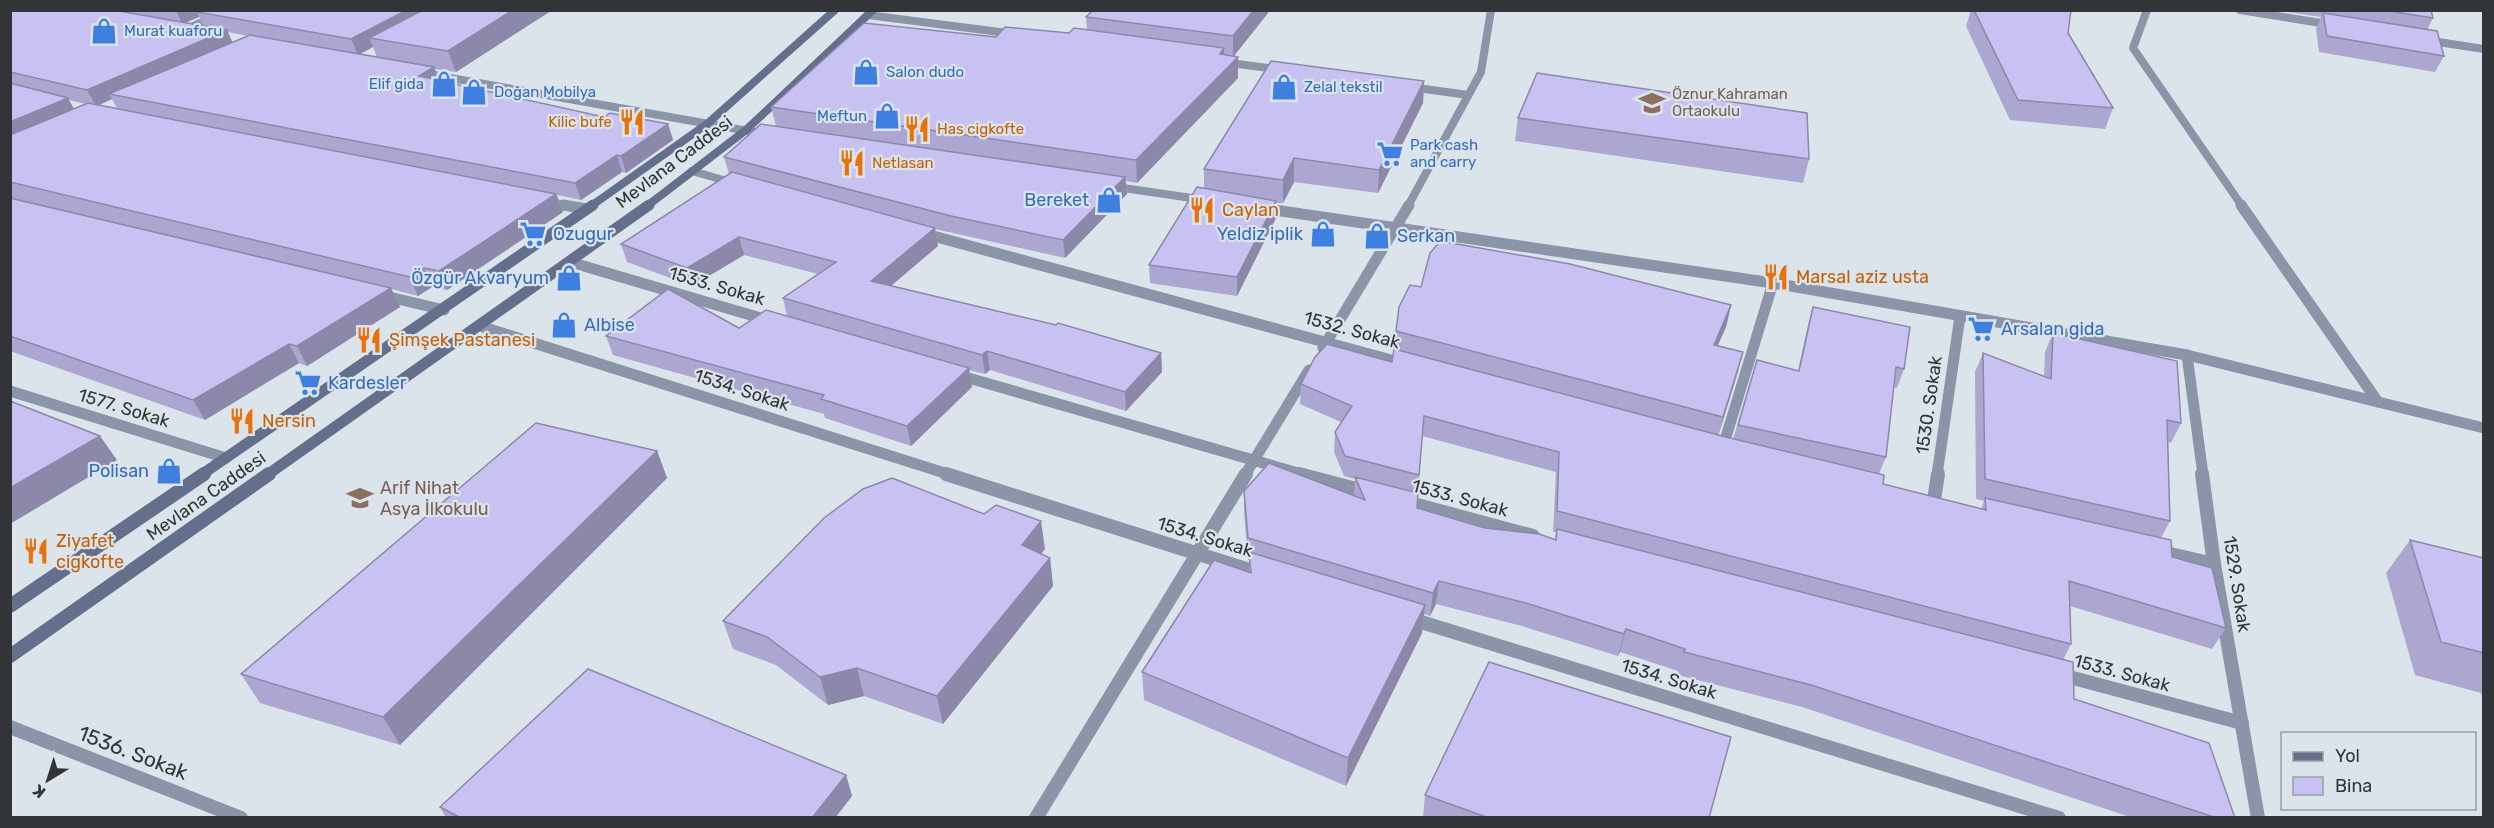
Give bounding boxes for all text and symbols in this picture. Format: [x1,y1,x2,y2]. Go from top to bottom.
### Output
shop icon: Murat kuaforu [89,16,119,46]
place label: Murat kuaforu [124,22,222,40]
shop icon: Salon dudo [851,57,881,87]
place label: Salon dudo [886,63,964,81]
shop icon: Elif gida [429,69,459,99]
shop icon: Zelal tekstil [1269,72,1299,102]
place label: Elif gida [369,75,424,93]
shop icon: Doğan Mobilya [459,77,489,107]
place label: Zelal tekstil [1304,78,1383,96]
place label: Doğan Mobilya [494,83,596,101]
place label: Öznur Kahraman Ortaokulu [1672,85,1788,120]
school or university icon: Öznur Kahraman Ortaokulu [1637,88,1667,118]
shop icon: Meftun [872,101,902,131]
restaurant icon: Kilic bufe [617,107,647,137]
place label: Meftun [817,107,867,125]
street label: Mevlana Caddesi [611,111,737,213]
place label: Kilic bufe [548,113,612,131]
restaurant icon: Has cigkofte [902,114,932,144]
place label: Has cigkofte [937,120,1024,138]
place label: Park cash and carry [1410,136,1478,171]
supermarket icon: Park cash and carry [1375,139,1405,169]
restaurant icon: Netlasan [837,148,867,178]
place label: Netlasan [872,154,934,172]
shop icon: Bereket [1094,185,1124,215]
place label: Bereket [1024,189,1089,211]
restaurant icon: Caylan [1187,195,1217,225]
place label: Caylan [1222,199,1279,221]
supermarket icon: Ozugur [518,219,548,249]
shop icon: Yeldiz iplik [1308,219,1338,249]
shop icon: Serkan [1362,221,1392,251]
place label: Ozugur [553,223,614,245]
place label: Yeldiz iplik [1217,223,1304,245]
place label: Serkan [1397,225,1455,247]
street label: 1533. Sokak [666,262,768,310]
restaurant icon: Marsal aziz usta [1761,262,1791,292]
shop icon: Özgür Akvaryum [554,263,584,293]
place label: Marsal aziz usta [1796,266,1929,288]
place label: Özgür Akvaryum [411,267,549,289]
street label: 1532. Sokak [1302,307,1403,354]
shop icon: Albise [549,310,579,340]
place label: Albise [584,314,635,336]
supermarket icon: Arsalan gida [1966,314,1996,344]
place label: Arsalan gida [2001,318,2104,340]
restaurant icon: Şimşek Pastanesi [354,325,384,355]
place label: Şimşek Pastanesi [389,329,535,351]
street label: 1530. Sokak [1911,354,1947,456]
street label: 1534. Sokak [692,364,793,416]
supermarket icon: Kardesler [293,368,323,398]
place label: Kardesler [328,372,407,394]
street label: 1577. Sokak [76,384,173,433]
restaurant icon: Nersin [227,406,257,436]
place label: Nersin [262,410,316,432]
street label: Mevlana Caddesi [142,447,270,545]
shop icon: Polisan [154,456,184,486]
place label: Polisan [88,460,149,482]
street label: 1533. Sokak [1409,475,1511,522]
place label: Arif Nihat Asya İlkokulu [380,477,489,520]
school or university icon: Arif Nihat Asya İlkokulu [345,483,375,513]
street label: 1534. Sokak [1154,512,1256,562]
place label: Ziyafet cigkofte [56,530,124,573]
street label: 1529. Sokak [2219,534,2256,634]
restaurant icon: Ziyafet cigkofte [21,536,51,566]
street label: 1533. Sokak [2071,650,2173,697]
street label: 1534. Sokak [1618,654,1720,704]
street label: 1536. Sokak [75,720,192,785]
legend [2281,732,2476,810]
text: Yol [2335,745,2360,767]
north arrow [18,750,78,810]
text: Bina [2335,775,2372,797]
text: K [29,780,49,802]

